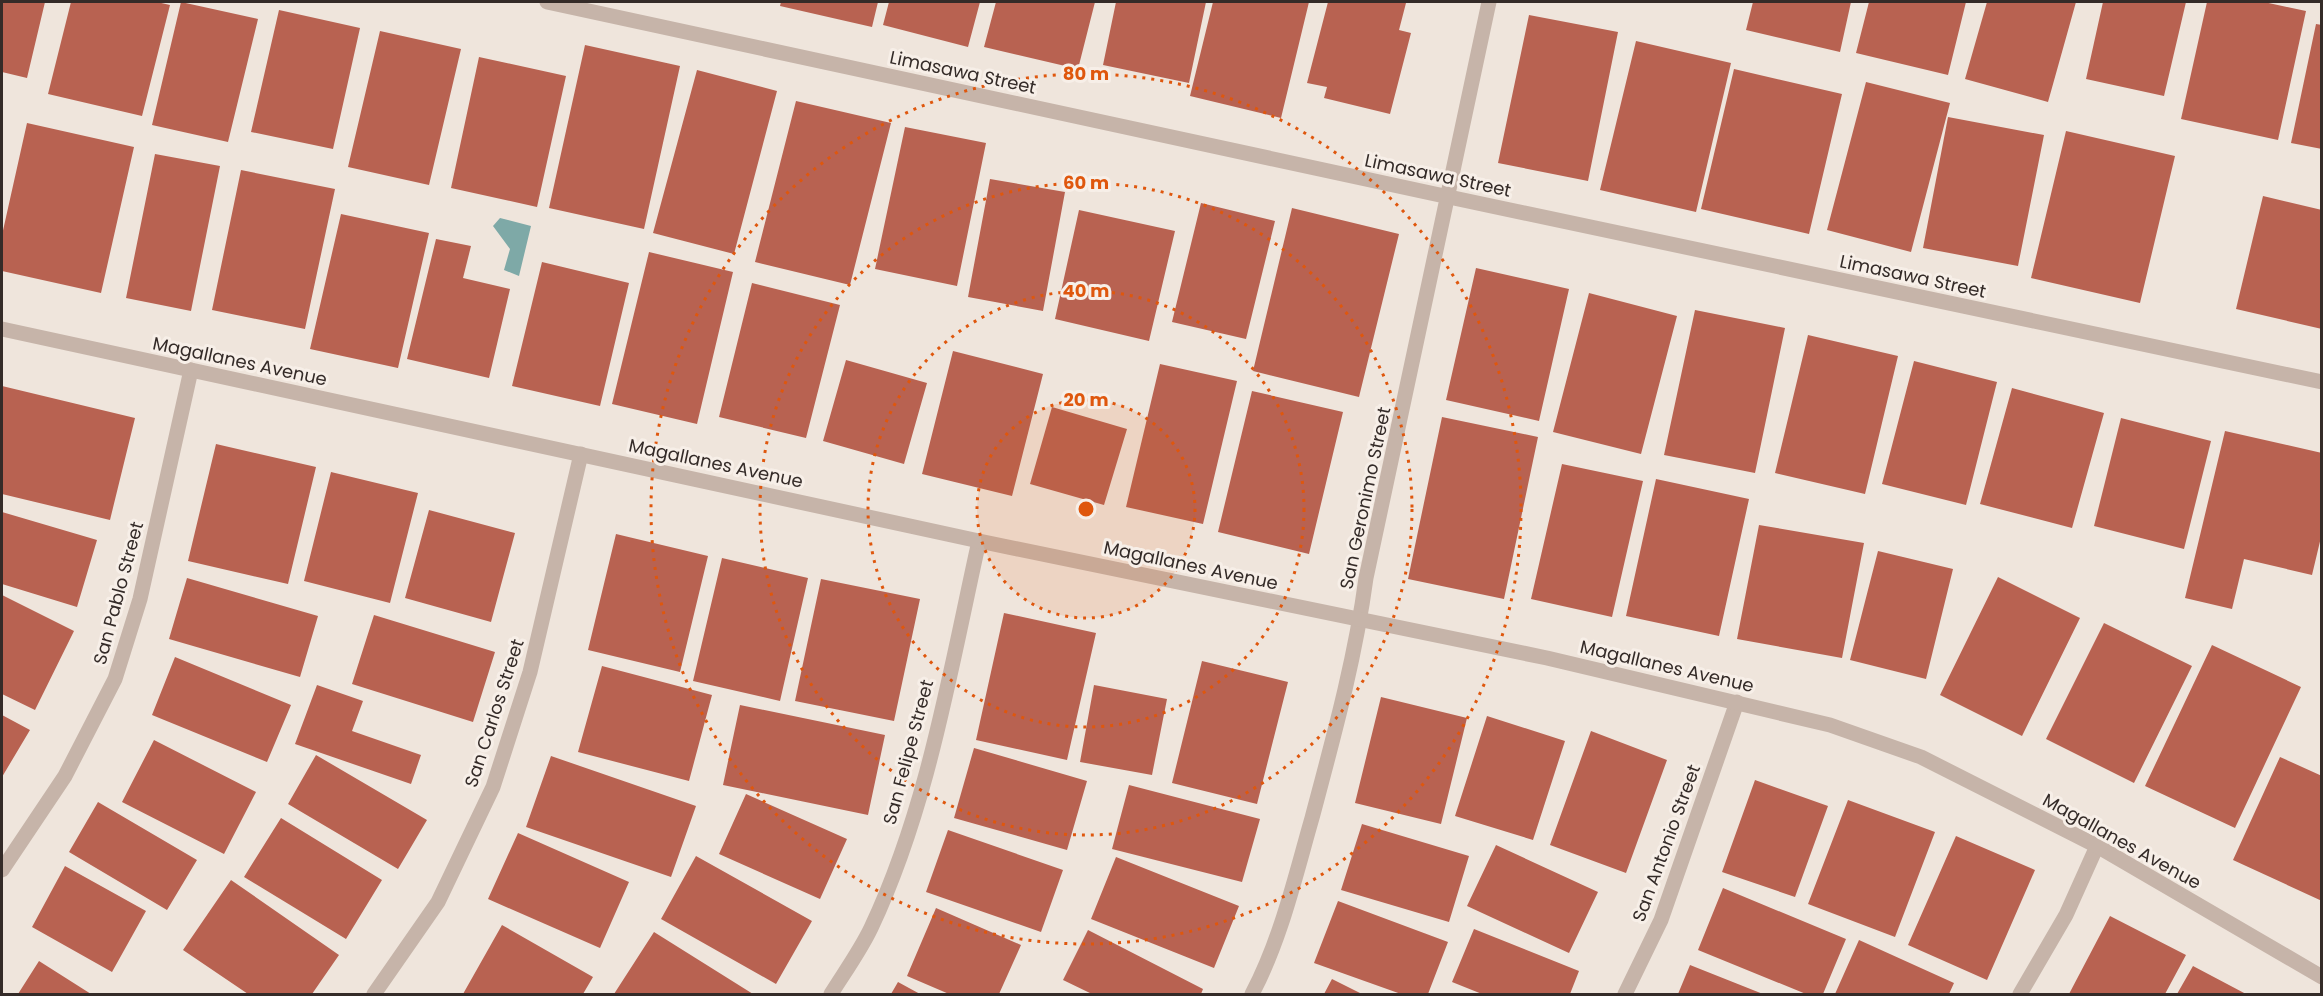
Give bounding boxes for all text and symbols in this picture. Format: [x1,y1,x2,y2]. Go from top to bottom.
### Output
street label: Limasawa Street [888,44,1038,100]
text: 80 m [1063,61,1109,86]
street label: Limasawa Street [1363,147,1513,203]
text: 60 m [1063,170,1109,195]
street label: Limasawa Street [1838,248,1988,304]
text: 40 m [1063,278,1109,303]
street label: Magallanes Avenue [151,330,329,392]
text: 20 m [1064,387,1108,412]
street label: San Geronimo Street [1333,404,1397,592]
street label: Magallanes Avenue [627,432,805,494]
centre of rings [1076,499,1096,519]
street label: San Pablo Street [87,519,149,667]
street label: Magallanes Avenue [1102,534,1280,596]
street label: Magallanes Avenue [1578,634,1756,698]
street label: San Carlos Street [458,636,530,790]
street label: San Felipe Street [877,677,939,827]
street label: San Antonio Street [1626,761,1706,925]
street label: Magallanes Avenue [2038,787,2206,895]

